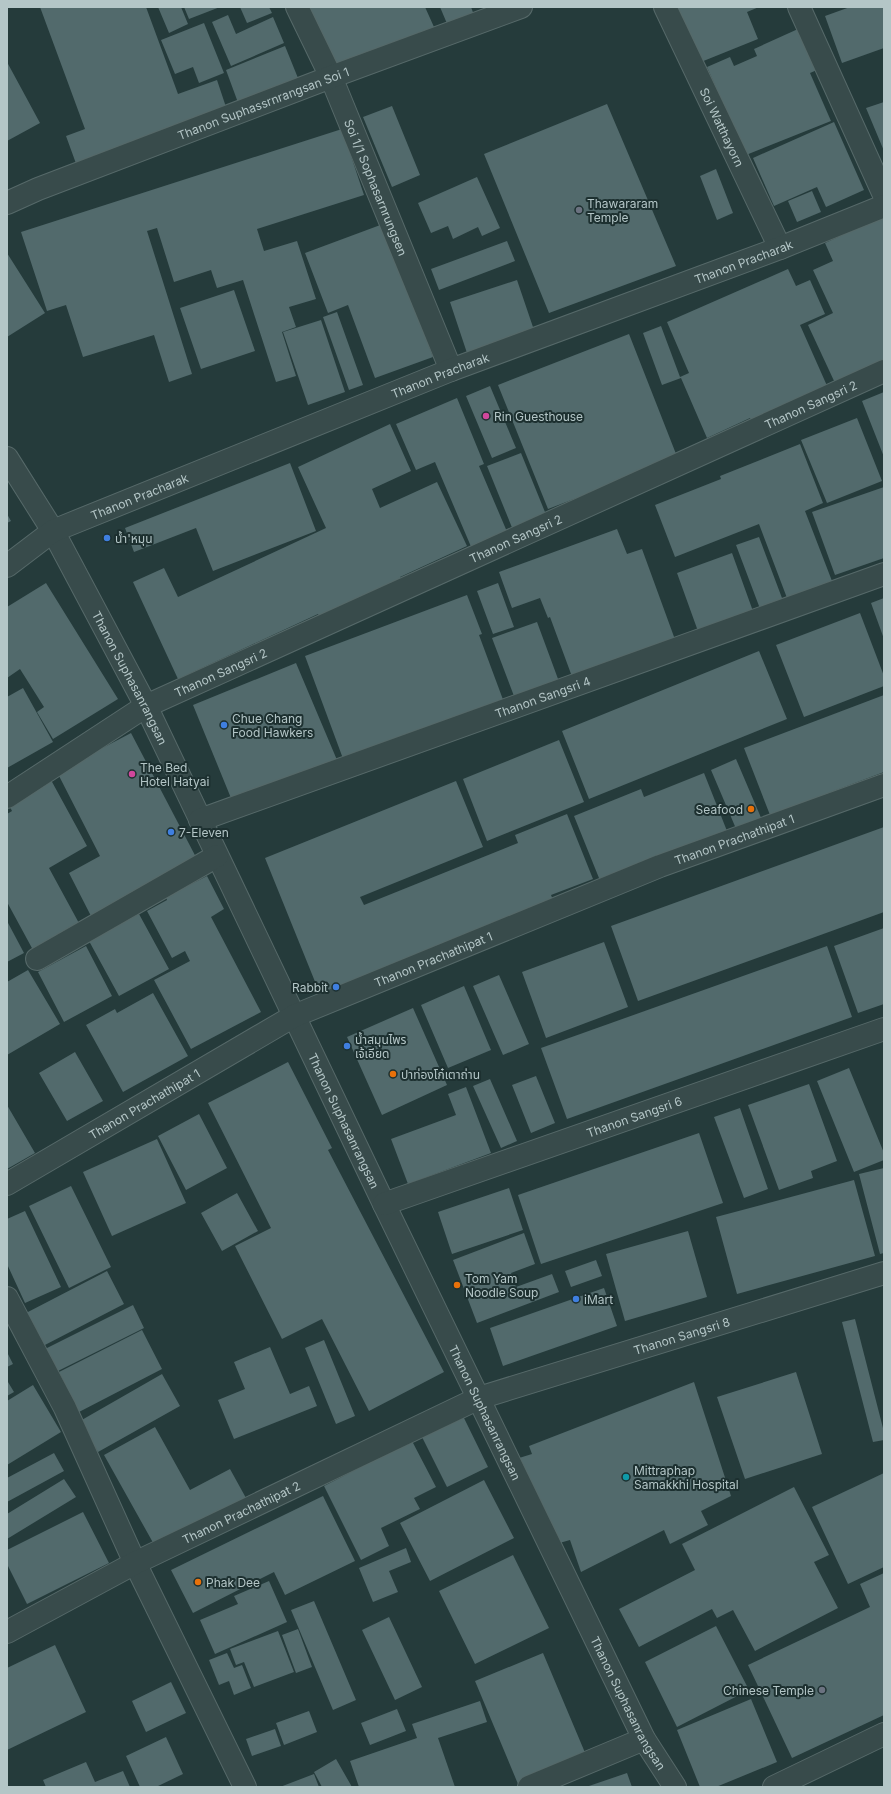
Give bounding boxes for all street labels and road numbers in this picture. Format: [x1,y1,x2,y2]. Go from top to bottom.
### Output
street label: Thanon Suphassrnrangsan Soi 1 [175,64,351,143]
street label: Soi Watthayorn [697,85,748,169]
street label: Soi 1/1 Sophasarnrungsen [342,117,411,258]
street label: Thanon Pracharak [692,236,795,287]
street label: Thanon Pracharak [389,349,491,401]
street label: Thanon Sangsri 2 [762,377,859,432]
street label: Thanon Pracharak [88,469,191,522]
street label: Thanon Sangsri 2 [467,511,564,566]
street label: Thanon Suphasanrangsan [89,608,171,747]
street label: Thanon Sangsri 2 [172,645,269,700]
street label: Thanon Sangsri 4 [493,673,593,721]
street label: Thanon Prachathipat 1 [672,811,796,868]
street label: Thanon Prachathipat 1 [372,928,495,990]
street label: Thanon Suphasanrangsan [305,1050,383,1191]
street label: Thanon Prachathipat 1 [86,1065,203,1142]
street label: Thanon Sangsri 6 [584,1093,684,1140]
street label: Thanon Sangsri 8 [632,1314,732,1357]
street label: Thanon Suphasanrangsan [446,1342,524,1482]
street label: Thanon Prachathipat 2 [180,1478,302,1547]
street label: Thanon Suphasanrangsan [588,1634,669,1772]

